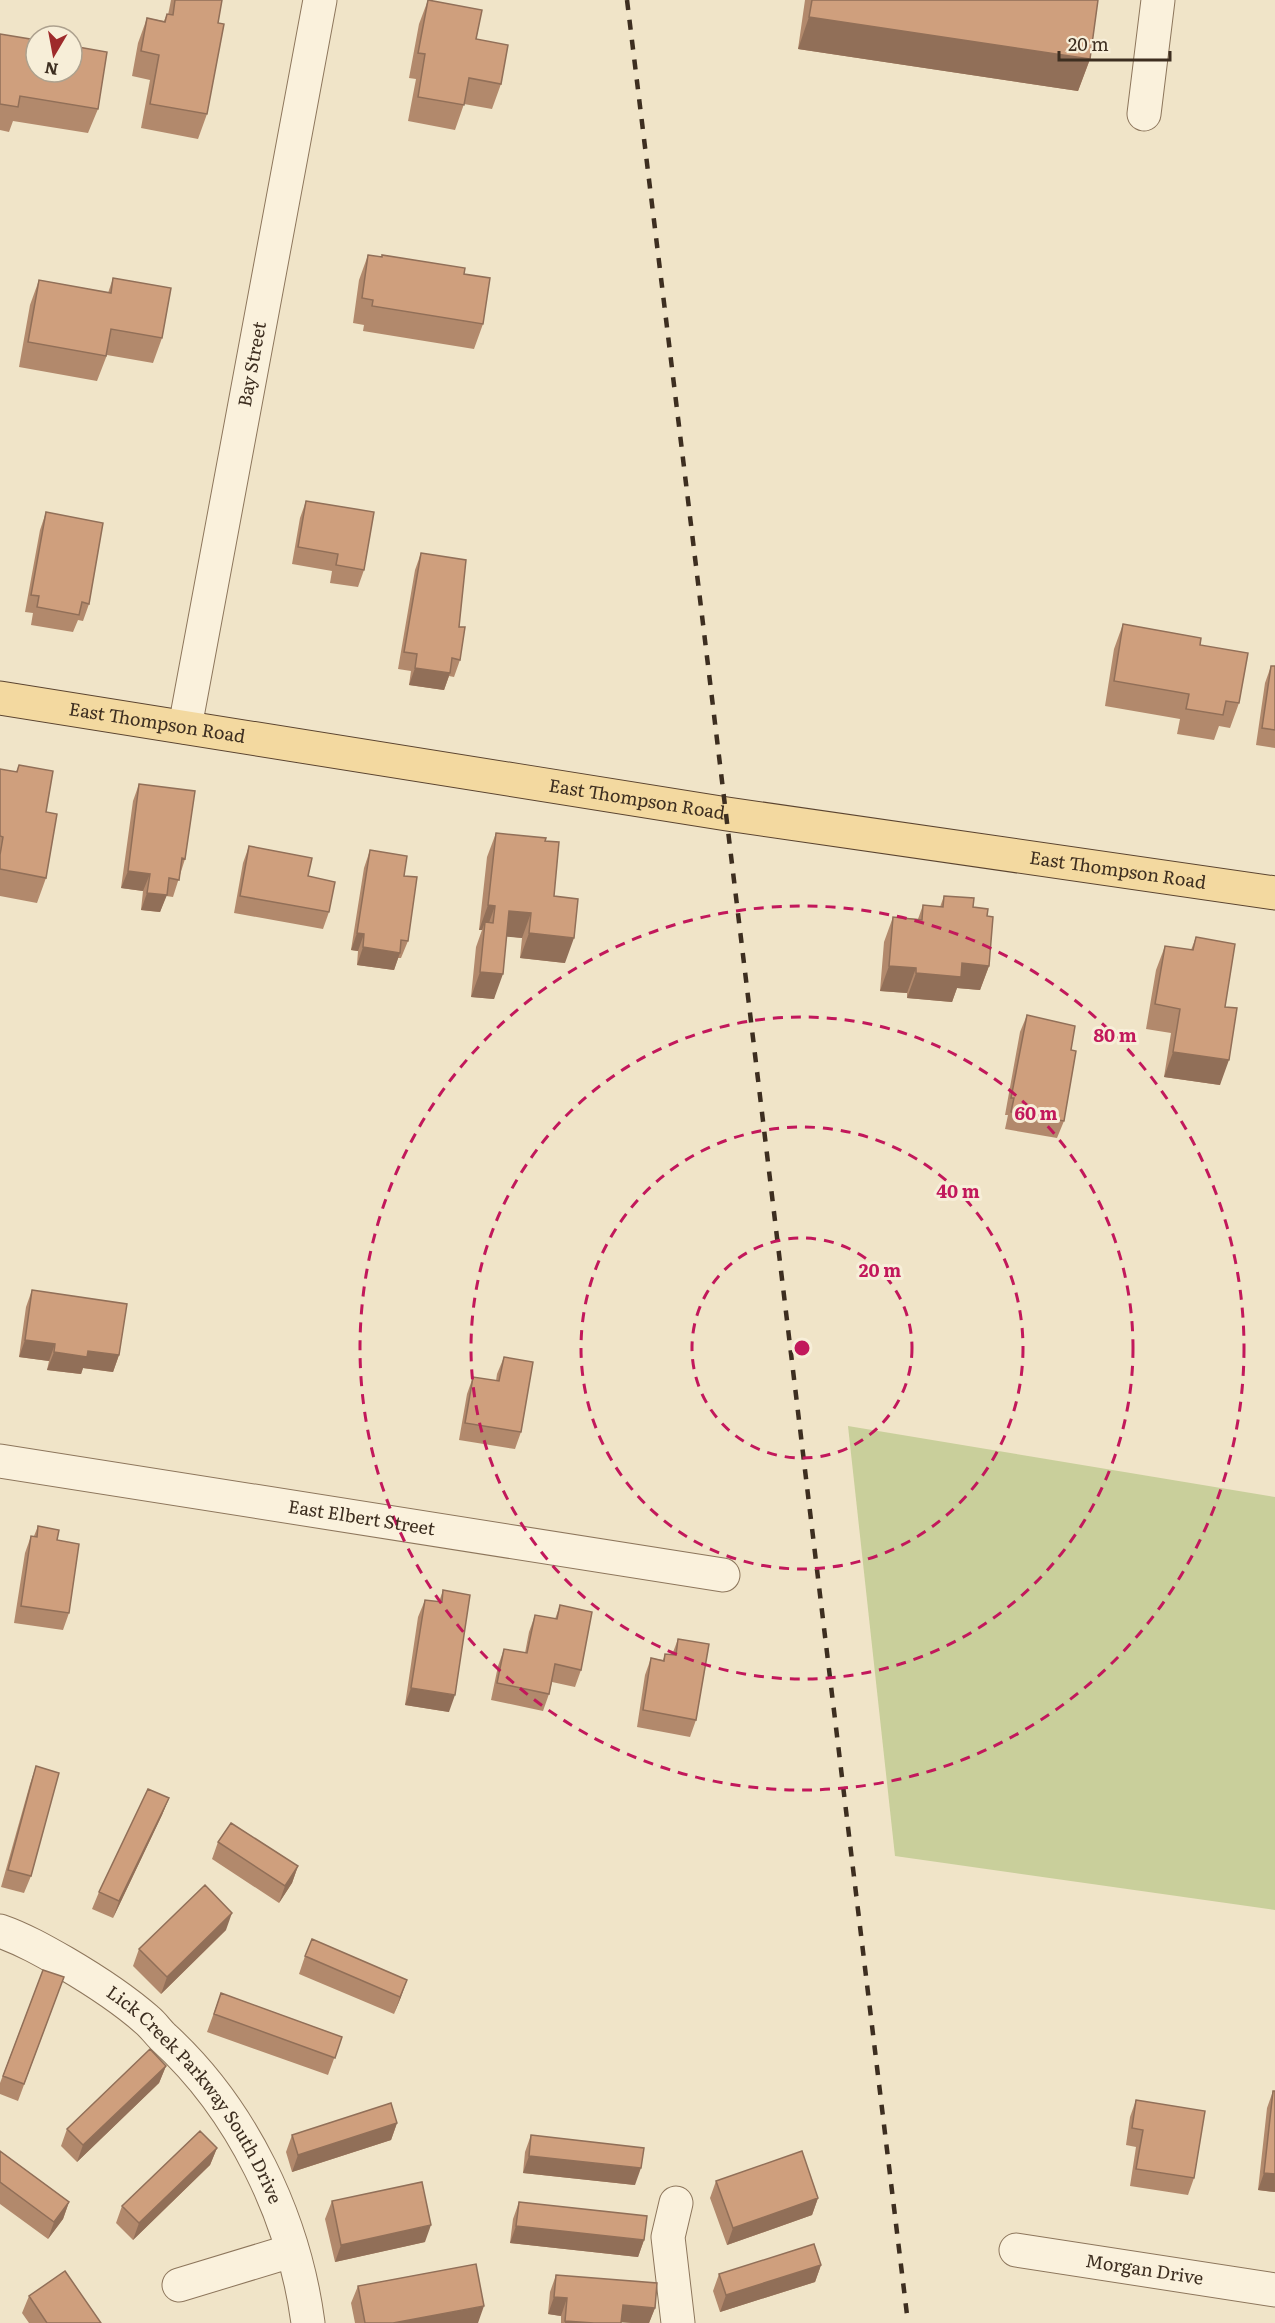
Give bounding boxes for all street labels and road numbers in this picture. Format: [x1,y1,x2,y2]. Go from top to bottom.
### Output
street label: Bay Street [230,318,272,409]
street label: East Thompson Road [67,694,247,749]
street label: East Thompson Road [547,771,727,826]
street label: East Thompson Road [1028,843,1208,895]
street label: East Elbert Street [286,1492,438,1542]
street label: Lick Creek Parkway South Drive [102,1978,290,2207]
street label: Morgan Drive [1084,2246,1205,2291]

